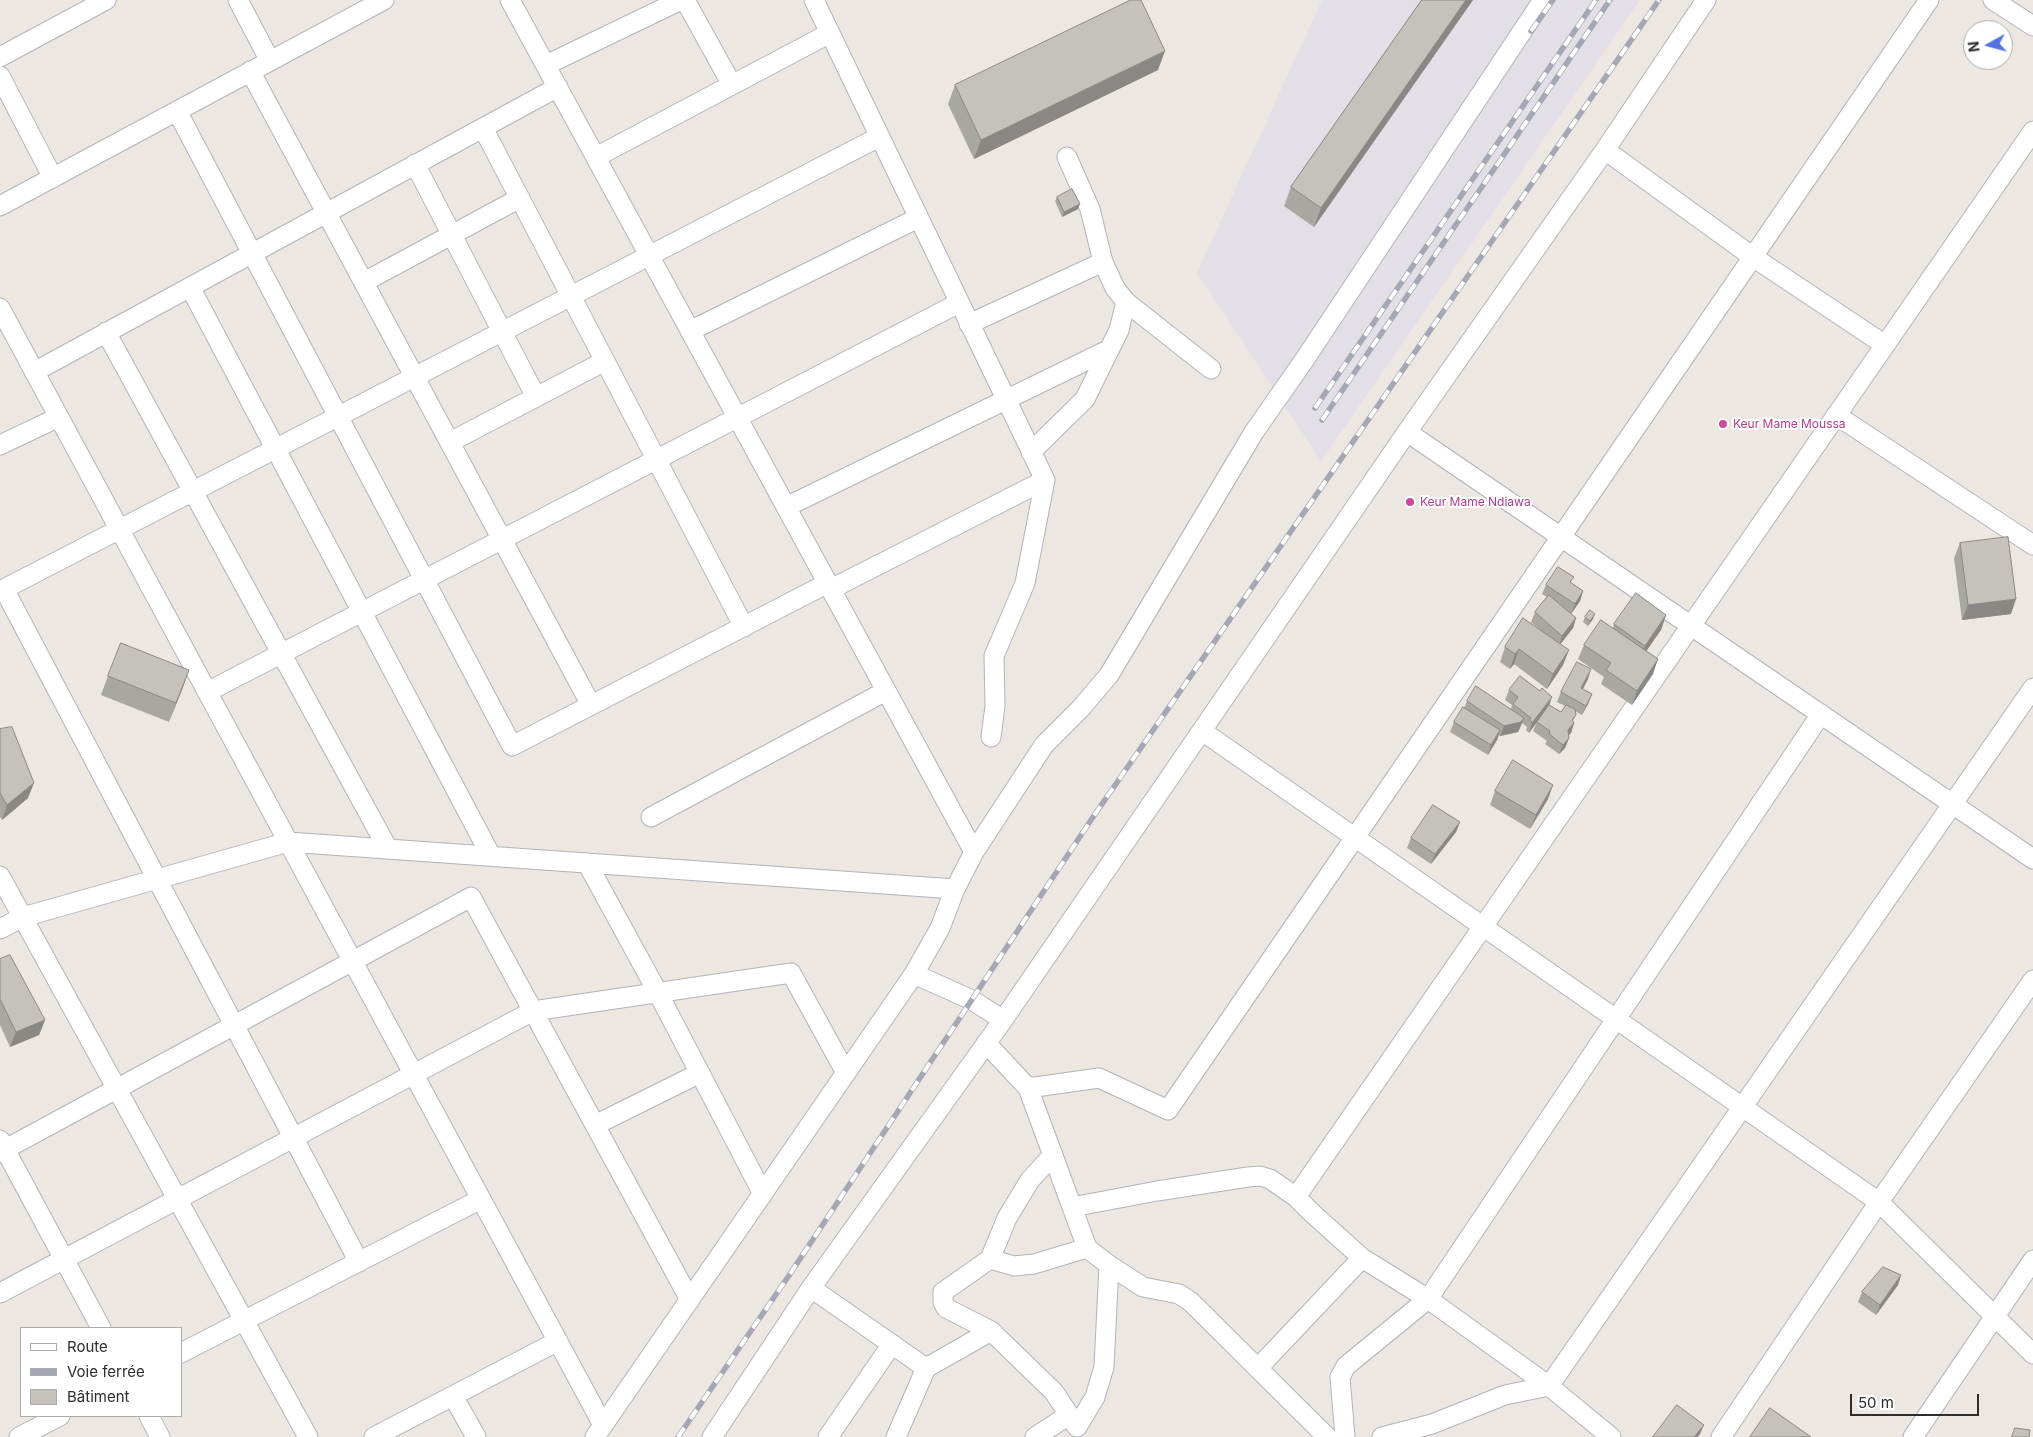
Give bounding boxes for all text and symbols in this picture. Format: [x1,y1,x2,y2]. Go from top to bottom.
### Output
north arrow [1963,20,2013,70]
text: N [1965,40,1983,53]
place label: Keur Mame Moussa [1733,417,1846,431]
marker: Keur Mame Moussa [1717,418,1729,430]
place label: Keur Mame Ndiawa [1420,495,1531,509]
marker: Keur Mame Ndiawa [1404,496,1416,508]
legend [20,1327,182,1417]
text: Route [67,1337,108,1356]
text: Voie ferrée [67,1362,145,1381]
scale bar [1853,1384,1982,1416]
text: Bâtiment [67,1387,129,1406]
text: 50 m [1858,1393,1894,1412]

